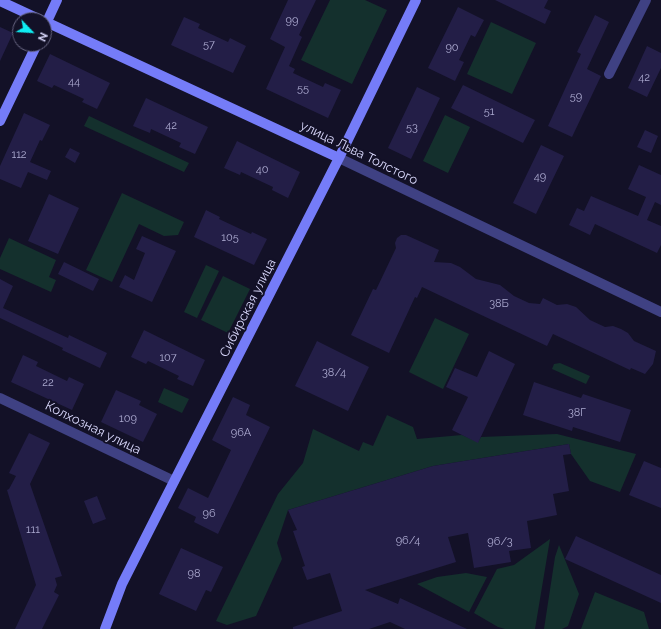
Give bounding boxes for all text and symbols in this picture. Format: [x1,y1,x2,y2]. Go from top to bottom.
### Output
north arrow [12,12,52,52]
house number: 99 [286,14,298,28]
text: N [35,30,50,43]
house number: 57 [203,38,215,52]
house number: 90 [445,41,459,55]
house number: 42 [638,71,650,85]
house number: 44 [68,75,80,89]
house number: 55 [297,82,309,96]
house number: 59 [570,90,582,104]
house number: 51 [484,105,494,119]
street label: улица Льва Толстого [298,118,420,188]
house number: 42 [165,119,177,133]
house number: 53 [406,121,418,135]
house number: 112 [11,148,27,162]
house number: 40 [256,163,268,177]
house number: 49 [534,170,546,184]
house number: 105 [221,231,239,245]
street label: Сибирская улица [217,256,279,360]
house number: 38Б [489,297,509,311]
house number: 107 [159,351,177,365]
house number: 38/4 [322,366,346,380]
house number: 22 [42,376,54,390]
street label: Колхозная улица [43,398,143,458]
house number: 38Г [568,406,586,420]
house number: 109 [119,412,137,426]
house number: 96А [231,426,251,440]
house number: 96 [202,507,216,521]
house number: 111 [26,523,40,537]
house number: 96/4 [396,534,420,548]
house number: 96/3 [487,535,513,549]
house number: 98 [188,567,200,581]

